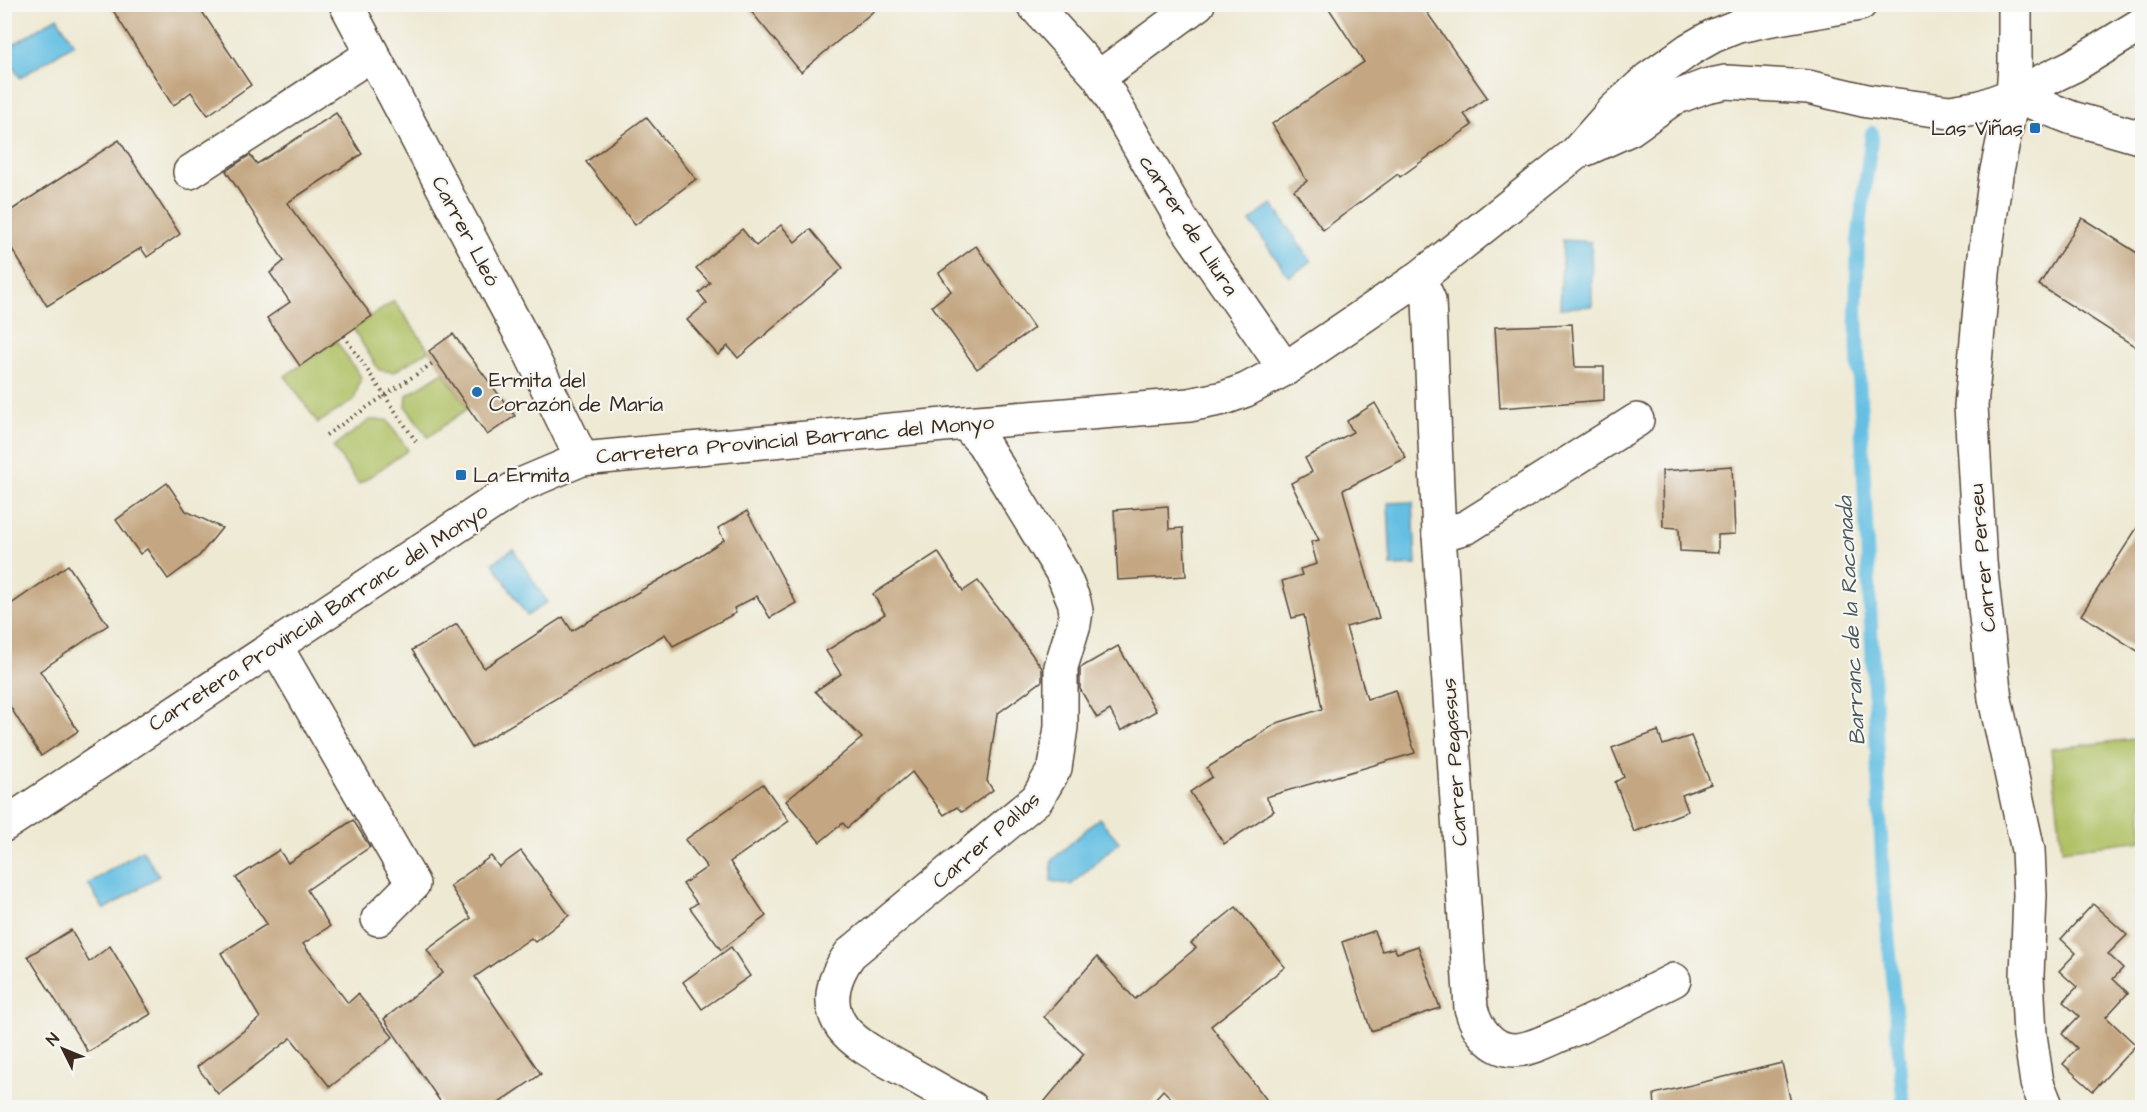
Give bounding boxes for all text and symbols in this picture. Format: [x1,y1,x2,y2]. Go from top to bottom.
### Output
place label: Las Viñas [1931,114,2023,143]
marker: Las Viñas [2028,121,2042,135]
street label: carrer de Lliura [1132,149,1245,302]
street label: Carrer Lleó [424,171,507,292]
place label: Ermita del Corazón de María [489,366,663,419]
marker: Ermita del Corazón de María [470,385,484,399]
street label: Carretera Provincial Barranc del Monyo [595,408,996,473]
place label: La Ermita [473,461,570,490]
marker: La Ermita [454,468,468,482]
street label: Carrer Perseu [1962,482,2003,633]
water label: Barranc de la Raconada [1829,494,1874,746]
street label: Carretera Provincial Barranc del Monyo [143,496,495,740]
street label: Carrer Pegassus [1434,677,1477,847]
street label: Carrer Pal·las [926,785,1047,896]
north arrow [33,1019,93,1079]
text: N [41,1028,64,1051]

